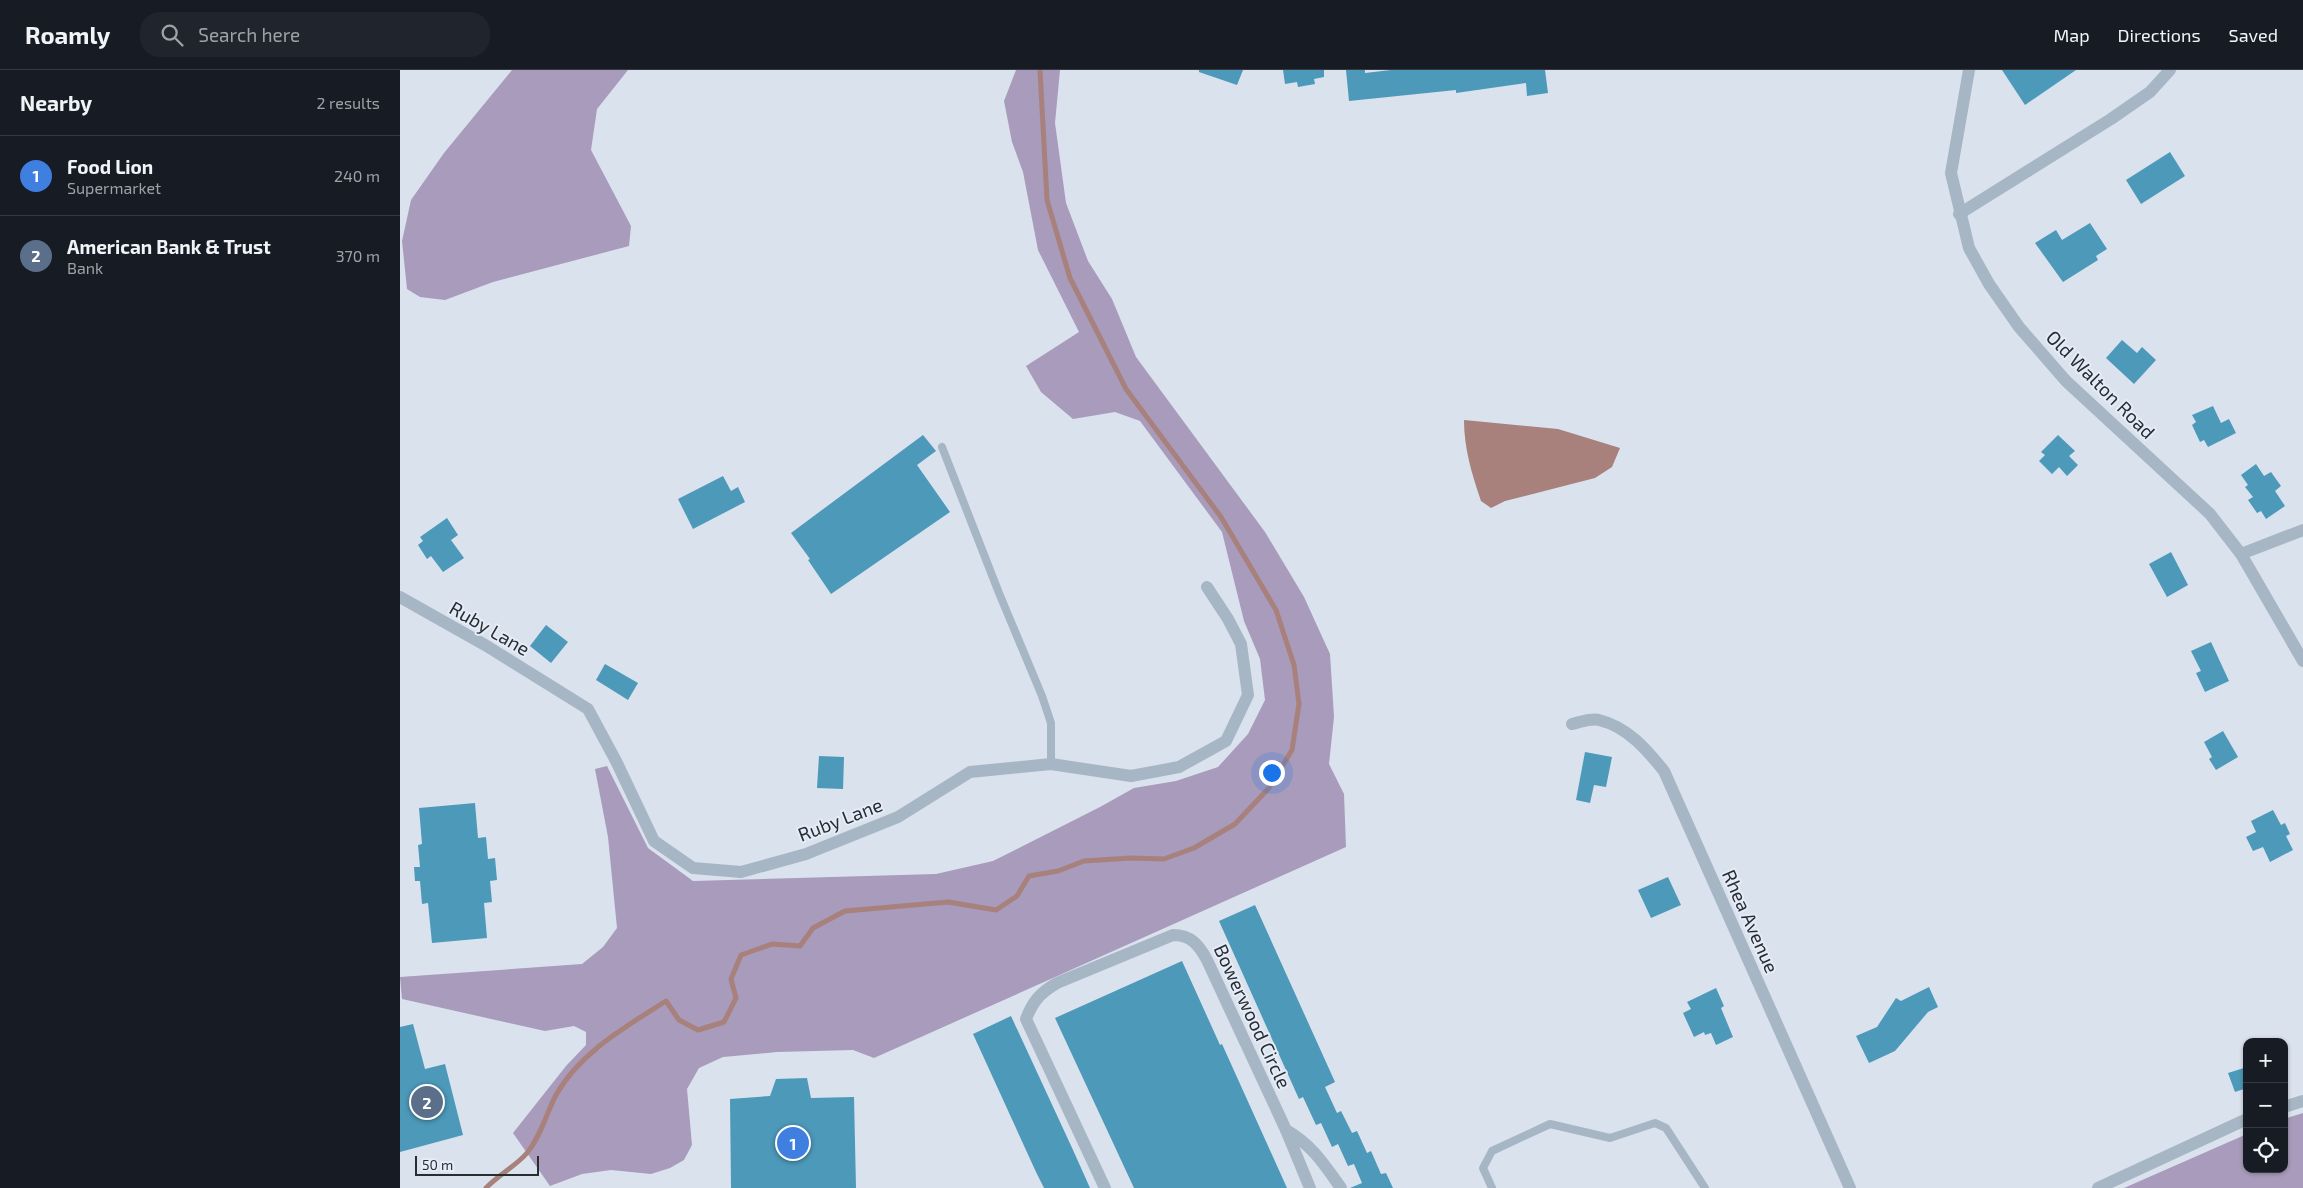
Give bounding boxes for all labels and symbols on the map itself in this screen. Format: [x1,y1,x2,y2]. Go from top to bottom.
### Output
street label: Old Walton Road [2042,325,2160,443]
street label: Ruby Lane [446,596,534,660]
your location [1259,760,1285,786]
street label: Ruby Lane [795,792,885,846]
street label: Rhea Avenue [1718,866,1784,976]
street label: Bowerwood Circle [1210,940,1296,1092]
pin: 2 [411,1083,443,1121]
pin: 1 [777,1124,809,1162]
scale bar [415,1153,539,1176]

